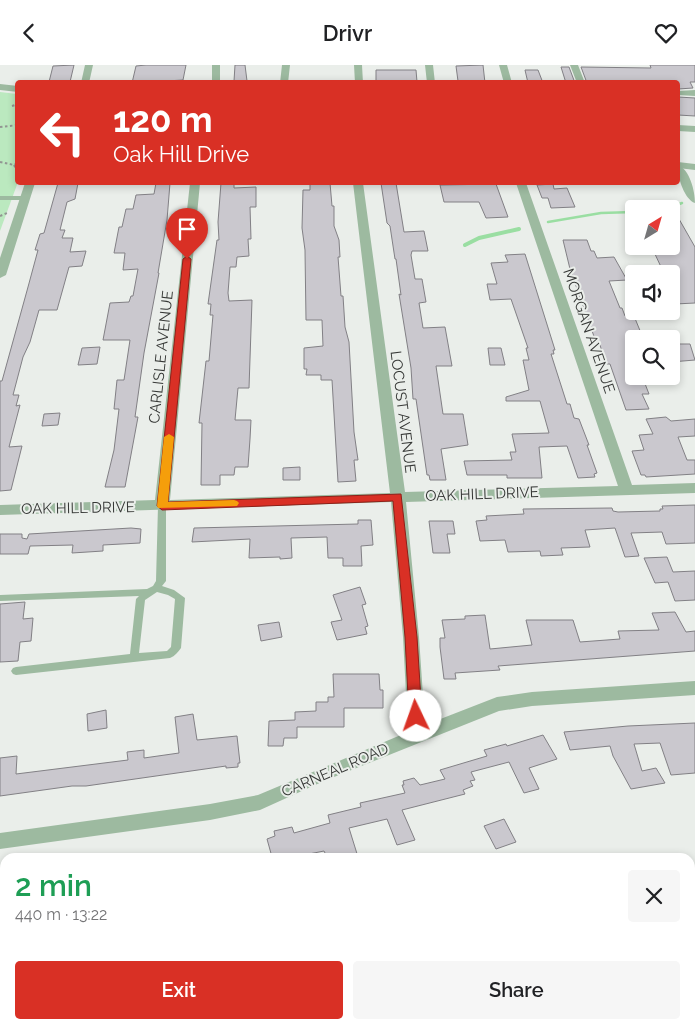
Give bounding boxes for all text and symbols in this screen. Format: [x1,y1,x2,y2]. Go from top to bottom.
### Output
icon: back [15,19,43,47]
icon: heart [652,19,680,47]
text: Drivr [323,20,372,46]
text: 120 m [113,99,213,140]
icon: left [30,100,95,165]
text: Oak Hill Drive [113,141,249,167]
north arrow [625,200,680,255]
map controls [625,200,680,385]
pin [166,208,208,259]
icon: arrive [173,215,201,243]
button: sound [625,265,680,320]
street label: MORGAN AVENUE [559,266,619,396]
street label: CARLISLE AVENUE [145,290,177,424]
button: search [625,330,680,385]
street label: LOCUST AVENUE [387,350,419,474]
street label: OAK HILL DRIVE [425,483,539,505]
street label: OAK HILL DRIVE [21,498,135,518]
position arrow [389,689,441,741]
street label: CARNEAL ROAD [279,739,392,801]
text: 2 min [15,868,92,903]
button: close [628,870,680,922]
text: 440 m · 13:22 [15,905,107,924]
button: Exit [15,961,343,1019]
button: Share [353,961,680,1019]

